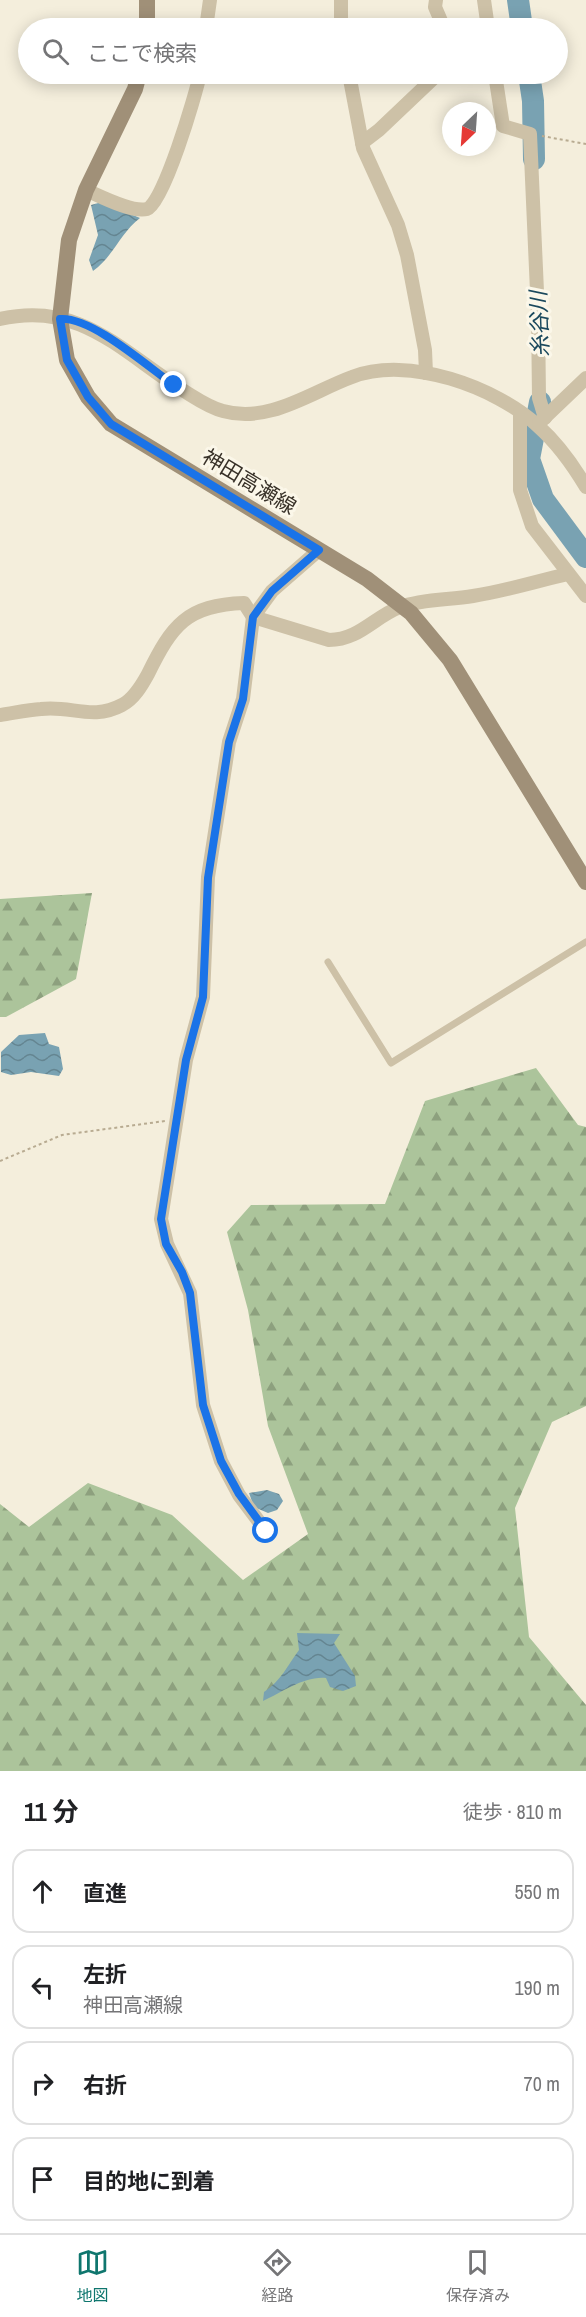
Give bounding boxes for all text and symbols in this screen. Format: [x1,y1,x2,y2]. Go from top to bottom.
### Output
search box [18,18,568,84]
icon: search [39,35,72,68]
text: ここで検索 [87,38,197,68]
north arrow [442,102,496,156]
water label: 糸谷川 [523,289,555,358]
route end [160,371,186,397]
street label: 神田高瀬線 [197,442,302,521]
route start [252,1517,278,1543]
text: 11 分 [24,1794,78,1829]
text: 徒歩 · 810 m [463,1798,562,1825]
icon: ahead [26,1875,59,1908]
text: 直進 [83,1878,127,1908]
text: 550 m [514,1878,560,1905]
text: 左折 [83,1959,127,1989]
icon: left [26,1971,59,2004]
text: 190 m [514,1974,560,2001]
text: 神田高瀬線 [83,1991,183,2018]
icon: right [26,2067,59,2100]
text: 右折 [83,2070,127,2100]
text: 70 m [524,2070,560,2097]
icon: arrive [26,2163,59,2196]
text: 目的地に到着 [83,2166,215,2196]
tab: 地図 [76,2246,109,2306]
tab: 経路 [261,2246,294,2306]
tab: 保存済み [446,2246,510,2306]

